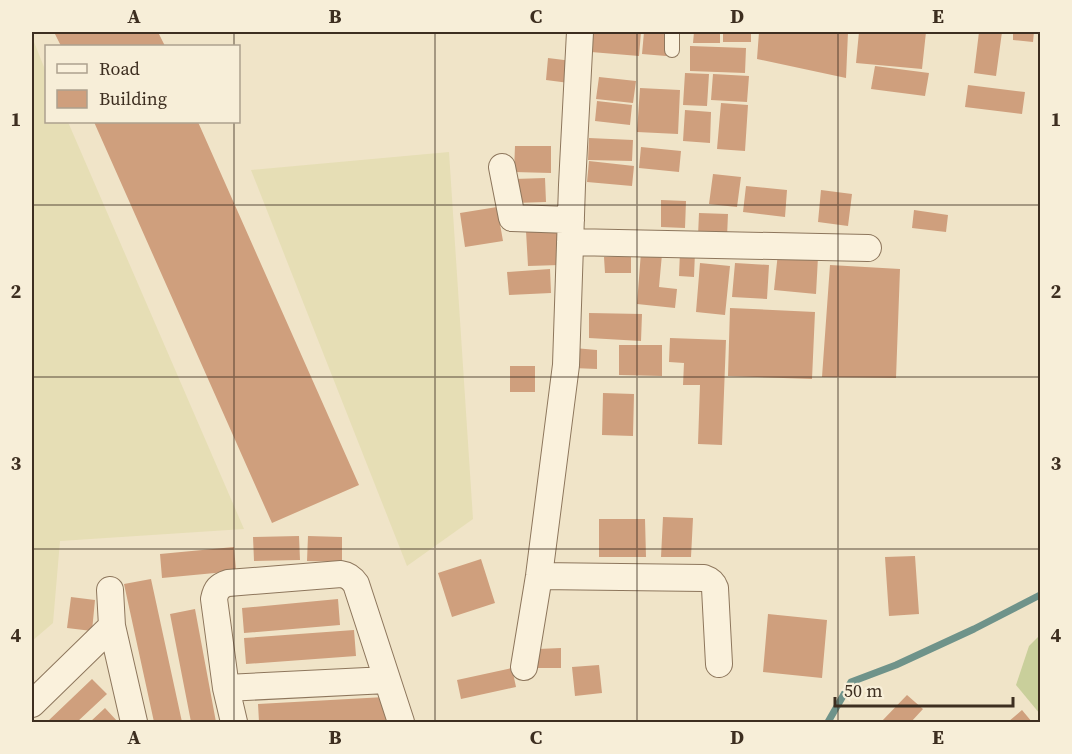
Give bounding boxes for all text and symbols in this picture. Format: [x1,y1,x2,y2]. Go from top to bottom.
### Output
text: A [127,2,141,30]
text: B [328,2,342,30]
text: C [530,2,542,30]
text: D [730,2,744,30]
text: E [932,2,944,30]
legend [45,45,240,123]
text: Road [99,56,140,81]
text: Building [99,86,167,111]
text: 1 [11,105,21,133]
text: 1 [1051,105,1061,133]
text: 2 [11,277,22,305]
text: 2 [1051,277,1062,305]
text: 3 [11,449,22,477]
text: 3 [1051,449,1062,477]
text: 4 [11,621,22,649]
text: 4 [1051,621,1062,649]
scale bar [835,670,1014,708]
text: 50 m [844,678,882,703]
text: A [127,723,141,751]
text: B [328,723,342,751]
text: C [530,723,542,751]
text: D [730,723,744,751]
text: E [932,723,944,751]

